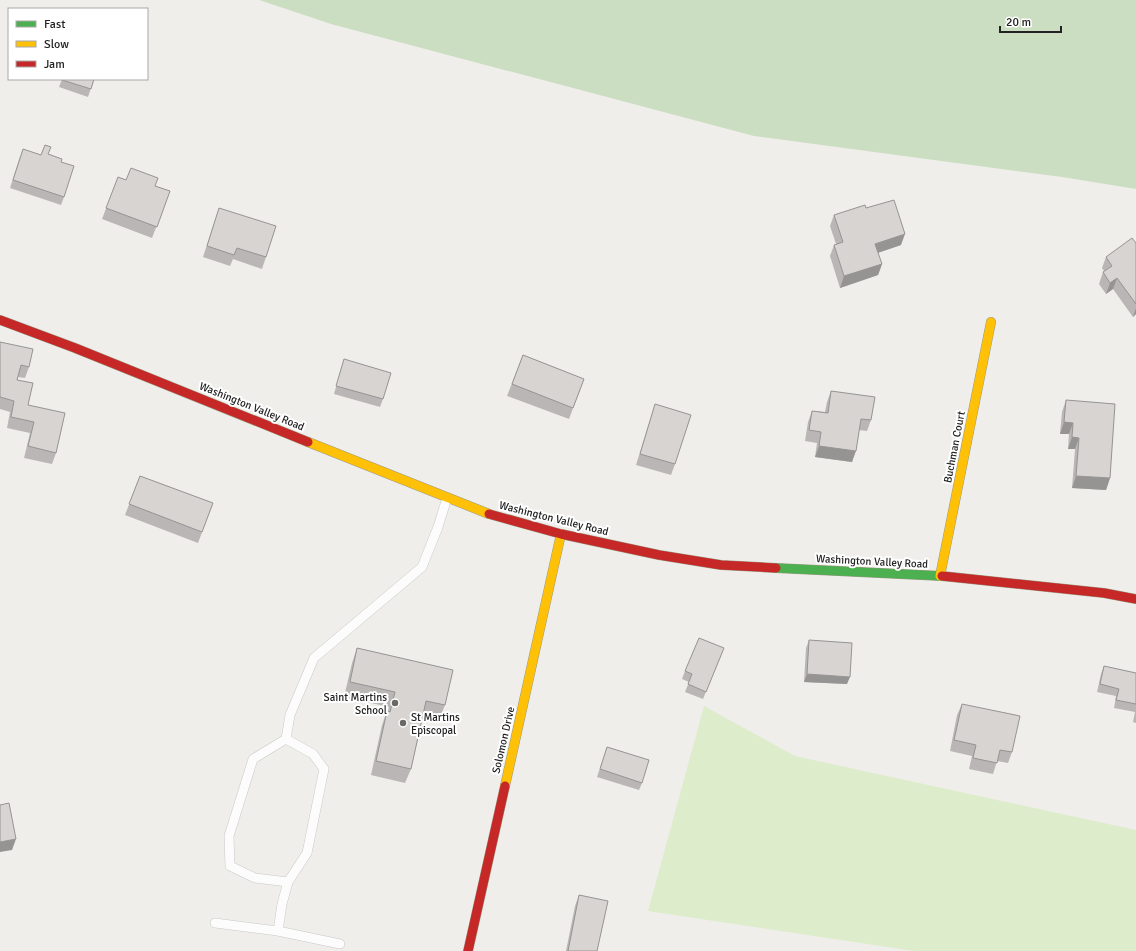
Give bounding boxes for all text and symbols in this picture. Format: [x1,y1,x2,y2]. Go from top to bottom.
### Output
legend [8,8,148,80]
scale bar [1000,8,1061,34]
text: 20 m [1006,15,1031,30]
text: Fast [44,17,65,32]
text: Slow [44,37,69,52]
text: Jam [44,57,65,72]
street label: Washington Valley Road [197,379,306,434]
street label: Buchman Court [941,410,968,484]
street label: Washington Valley Road [498,499,610,538]
street label: Washington Valley Road [816,552,928,571]
place label: Saint Martins School [324,691,387,717]
marker: Saint Martins School [390,698,400,708]
street label: Solomon Drive [489,705,517,775]
place label: St Martins Episcopal [411,711,460,737]
marker: St Martins Episcopal [398,718,408,728]

